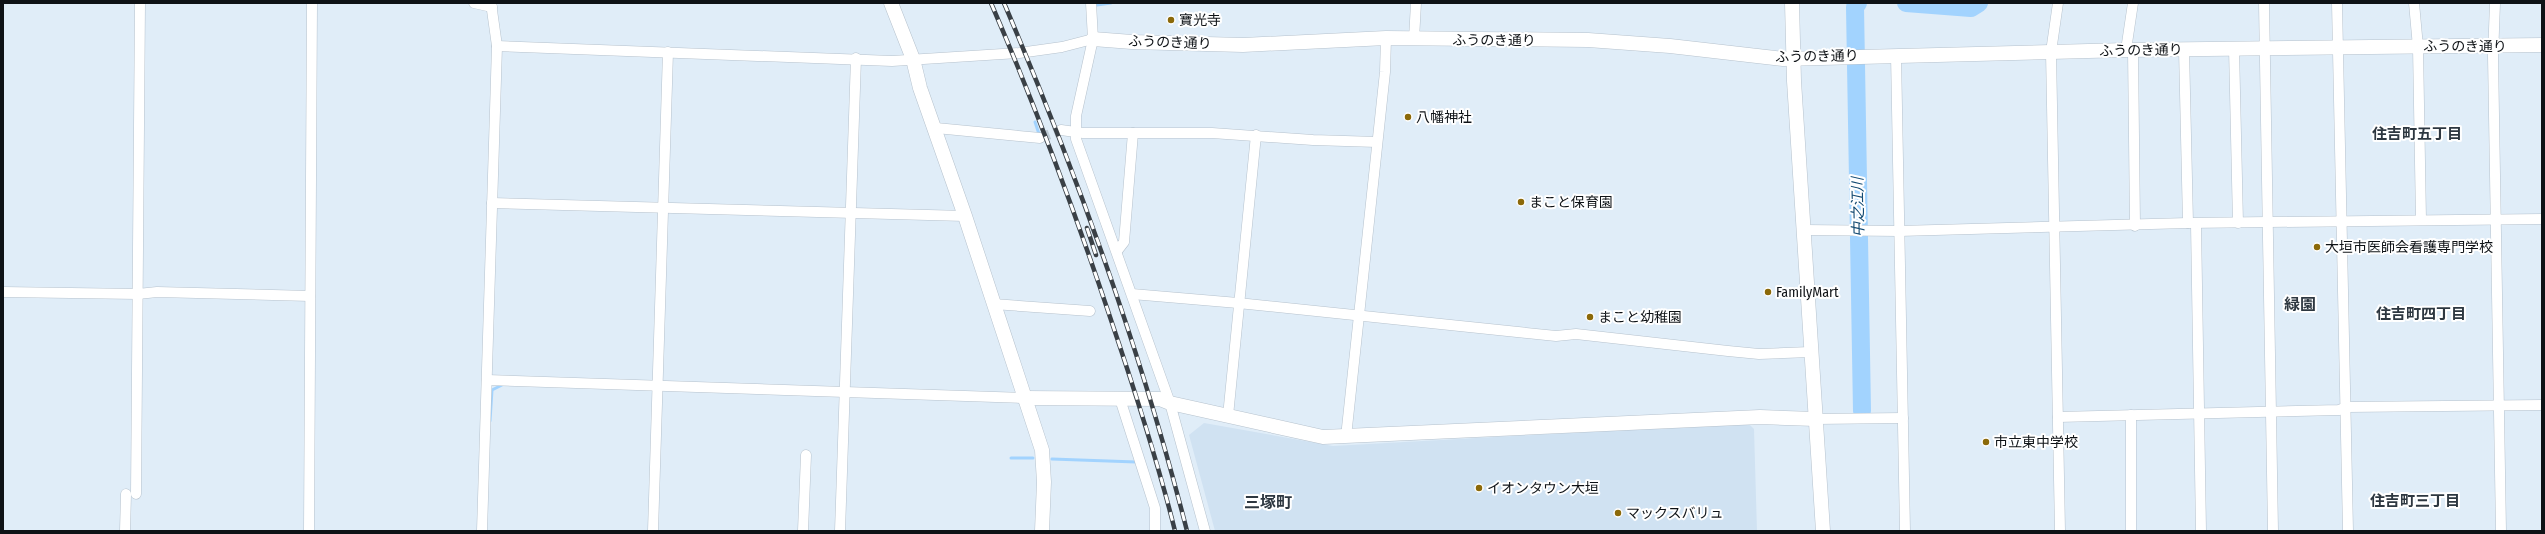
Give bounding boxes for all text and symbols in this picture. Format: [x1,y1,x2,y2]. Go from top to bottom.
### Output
place label: 寶光寺 [1179,12,1221,29]
marker: 寶光寺 [1166,15,1176,25]
street label: ふうのき通り [1452,32,1536,49]
street label: ふうのき通り [1128,33,1212,52]
street label: ふうのき通り [2423,38,2507,55]
street label: ふうのき通り [2099,41,2183,60]
street label: ふうのき通り [1775,47,1859,66]
place label: 八幡神社 [1416,109,1472,126]
marker: 八幡神社 [1403,112,1413,122]
district label: 住吉町五丁目 [2372,125,2462,143]
water label: 中之江川 [1848,175,1868,237]
place label: まこと保育園 [1529,194,1613,211]
marker: まこと保育園 [1516,197,1526,207]
place label: 大垣市医師会看護専門学校 [2325,239,2493,256]
marker: 大垣市医師会看護専門学校 [2312,242,2322,252]
place label: FamilyMart [1776,284,1839,301]
marker: FamilyMart [1763,287,1773,297]
district label: 緑園 [2284,295,2316,314]
district label: 住吉町四丁目 [2376,305,2466,323]
place label: まこと幼稚園 [1598,309,1682,326]
marker: まこと幼稚園 [1585,312,1595,322]
place label: 市立東中学校 [1994,434,2078,451]
marker: 市立東中学校 [1981,437,1991,447]
place label: イオンタウン大垣 [1487,480,1599,497]
marker: イオンタウン大垣 [1474,483,1484,493]
district label: 住吉町三丁目 [2370,492,2460,510]
district label: 三塚町 [1244,493,1292,512]
place label: マックスバリュ [1626,505,1724,522]
marker: マックスバリュ [1613,508,1623,518]

